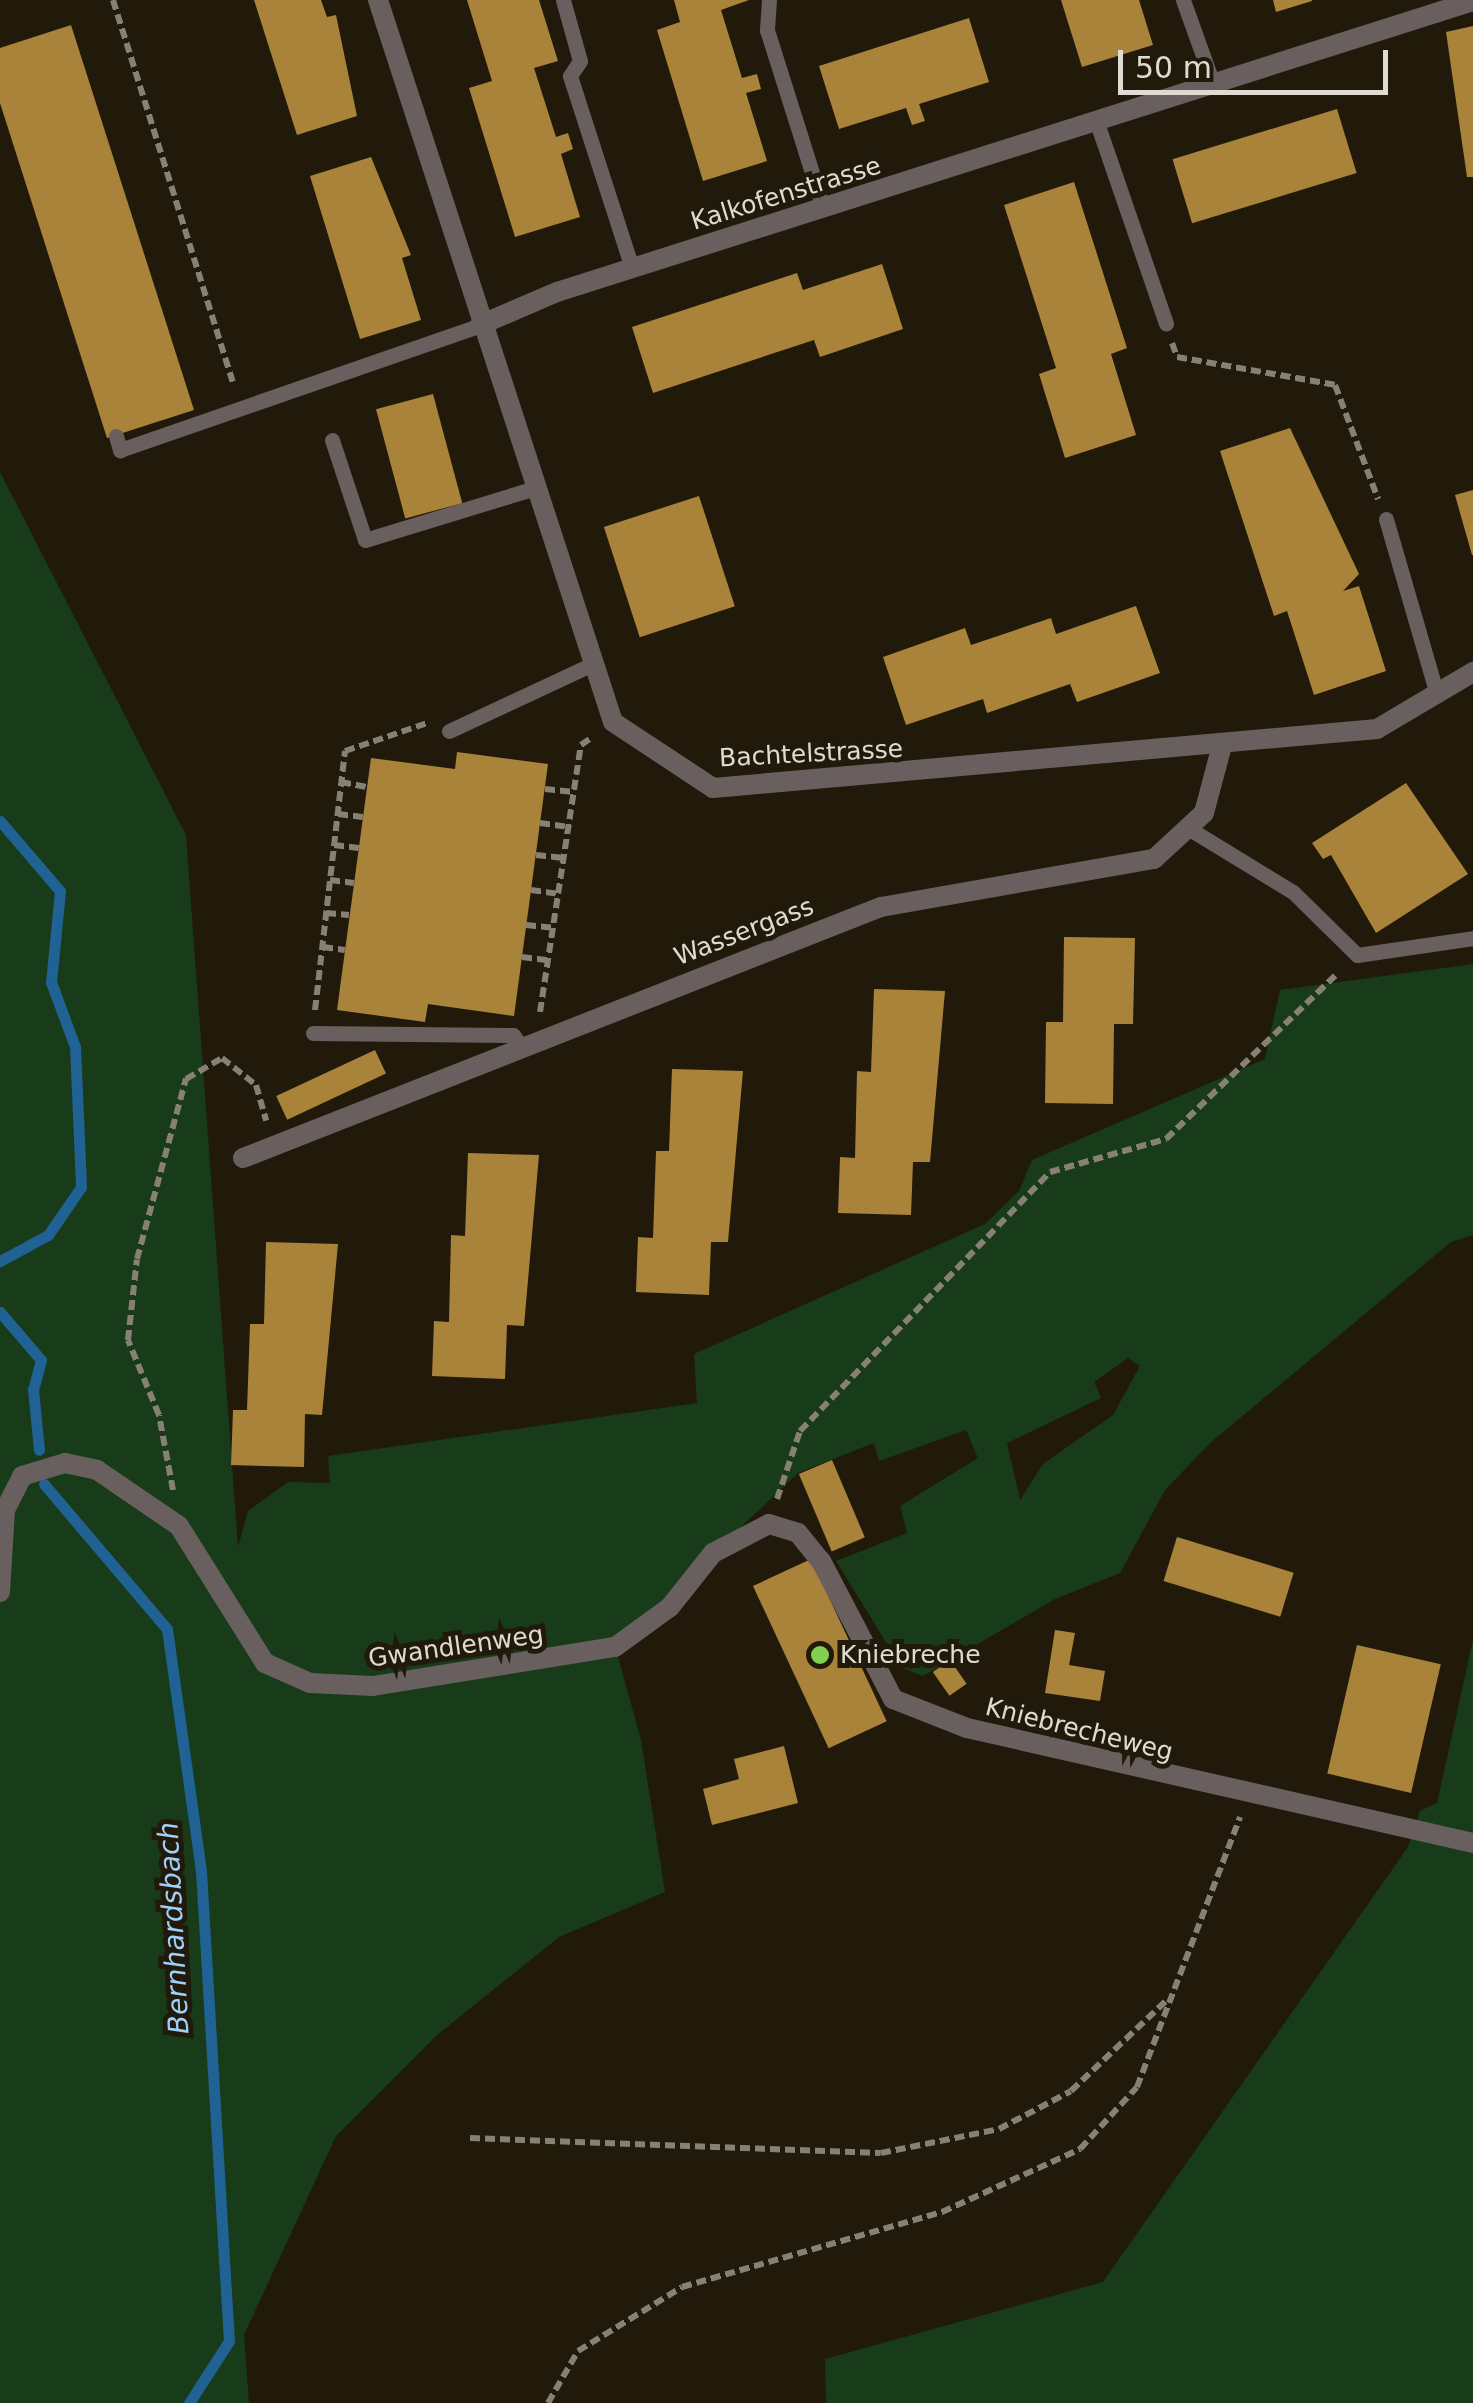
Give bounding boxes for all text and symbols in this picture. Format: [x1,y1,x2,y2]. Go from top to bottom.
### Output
scale bar [1123,30,1393,92]
text: 50 m [1135,50,1212,85]
street label: Kalkofenstrasse [687,151,885,237]
street label: Bachtelstrasse [718,734,904,774]
street label: Wassergass [670,892,818,972]
street label: Gwandlenweg [366,1620,546,1674]
place label: Kniebreche [840,1640,981,1670]
marker: Kniebreche [809,1644,831,1666]
street label: Kniebrecheweg [982,1692,1176,1768]
water label: Bernhardsbach [152,1821,196,2035]

